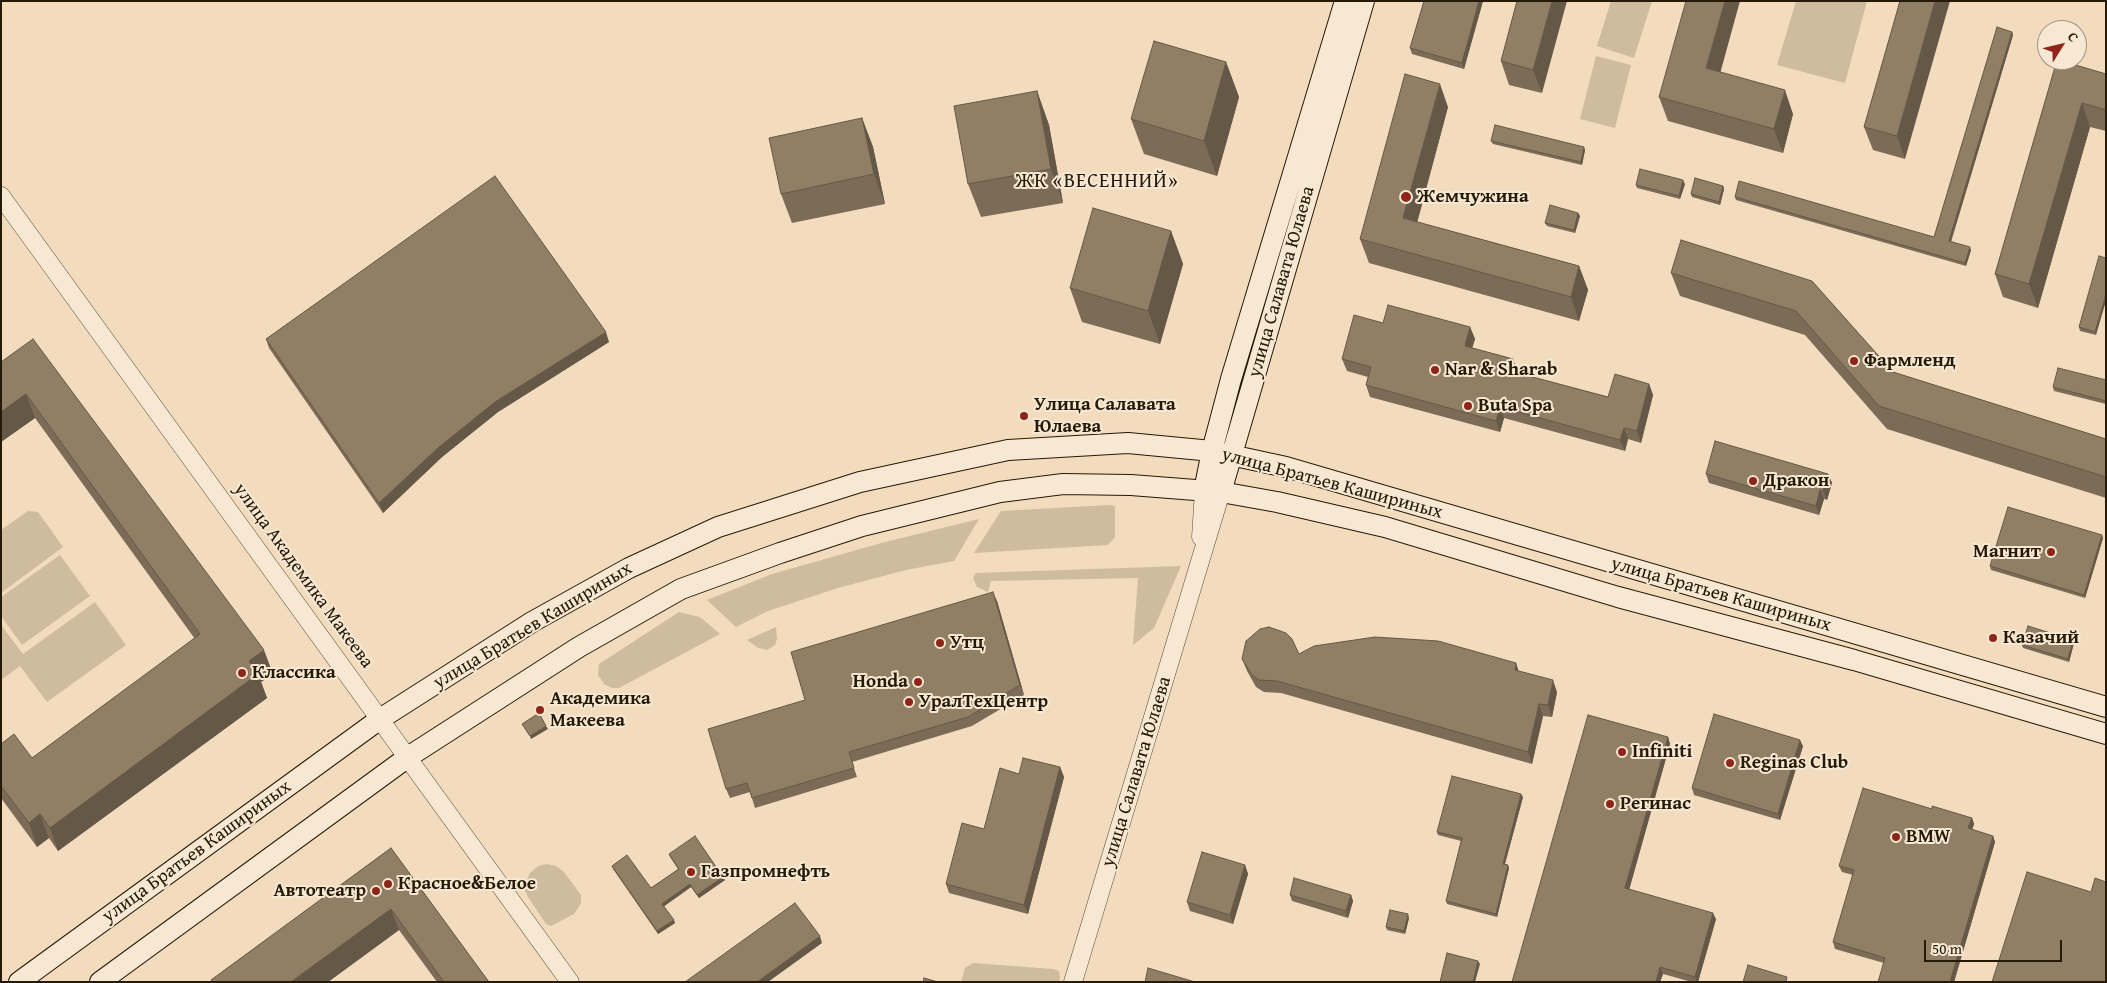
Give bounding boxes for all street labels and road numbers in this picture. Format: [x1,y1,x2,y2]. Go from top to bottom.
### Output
street label: улица Салавата Юлаева [1244,184,1320,380]
street label: улица Братьев Кашириных [1219,443,1445,525]
street label: улица Академика Макеева [228,479,378,673]
street label: улица Братьев Кашириных [1608,553,1834,637]
street label: улица Братьев Кашириных [429,558,637,694]
street label: улица Салавата Юлаева [1097,674,1177,870]
street label: улица Братьев Кашириных [98,776,296,928]

